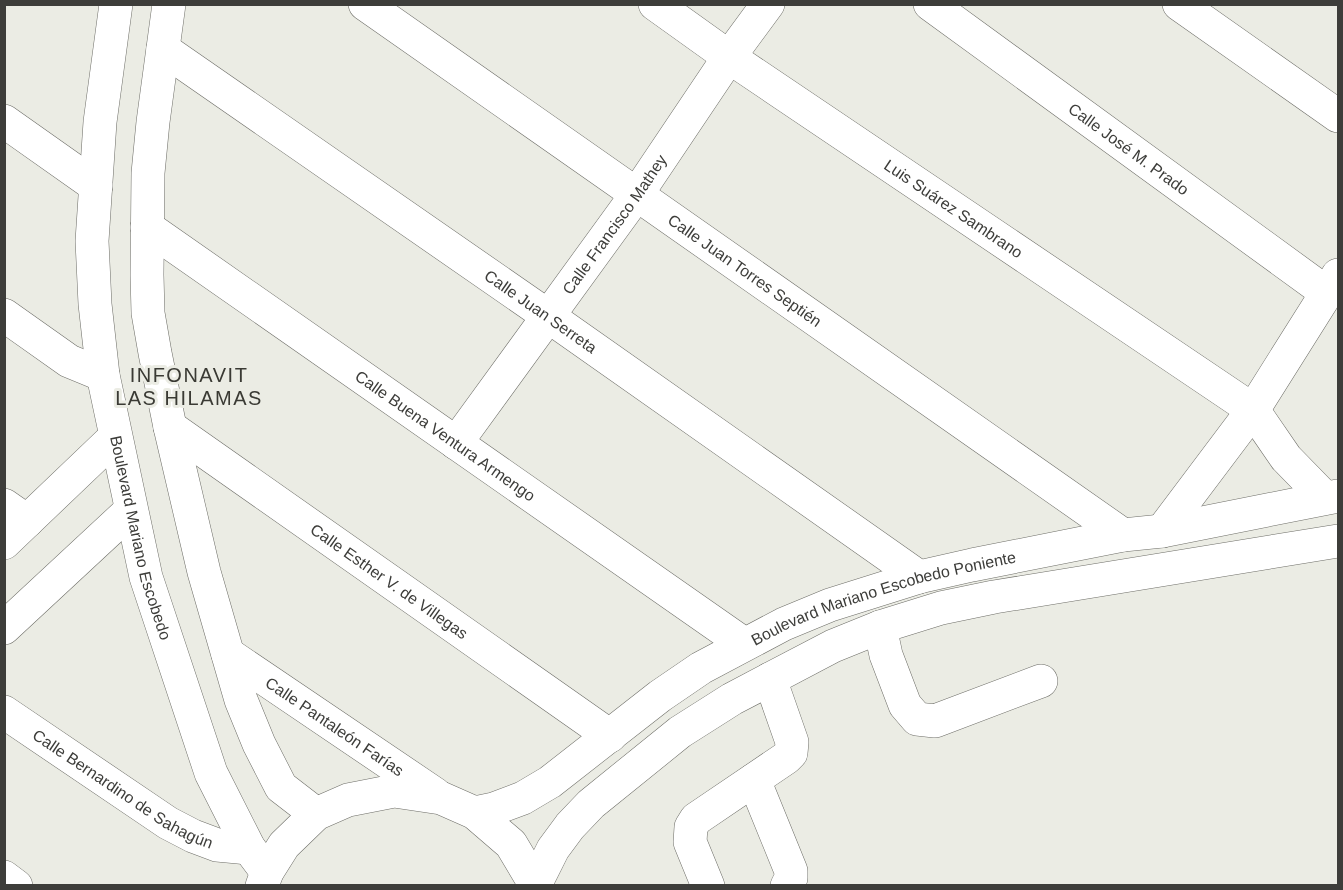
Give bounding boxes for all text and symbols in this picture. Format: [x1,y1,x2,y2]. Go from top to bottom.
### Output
street label: Calle José M. Prado [1065,100,1192,199]
street label: Calle Francisco Mathey [559,152,670,298]
street label: Luis Suárez Sambrano [881,156,1026,261]
street label: Calle Juan Torres Septién [665,211,825,330]
street label: Calle Juan Serreta [481,267,600,357]
district label: INFONAVIT LAS HILAMAS [115,364,263,409]
street label: Calle Buena Ventura Armengo [352,367,538,505]
street label: Boulevard Mariano Escobedo [107,434,174,642]
street label: Calle Esther V. de Villegas [307,520,471,642]
street label: Boulevard Mariano Escobedo Poniente [749,548,1017,649]
street label: Calle Pantaleón Farías [262,674,407,779]
street label: Calle Bernardino de Sahagún [30,726,215,852]

